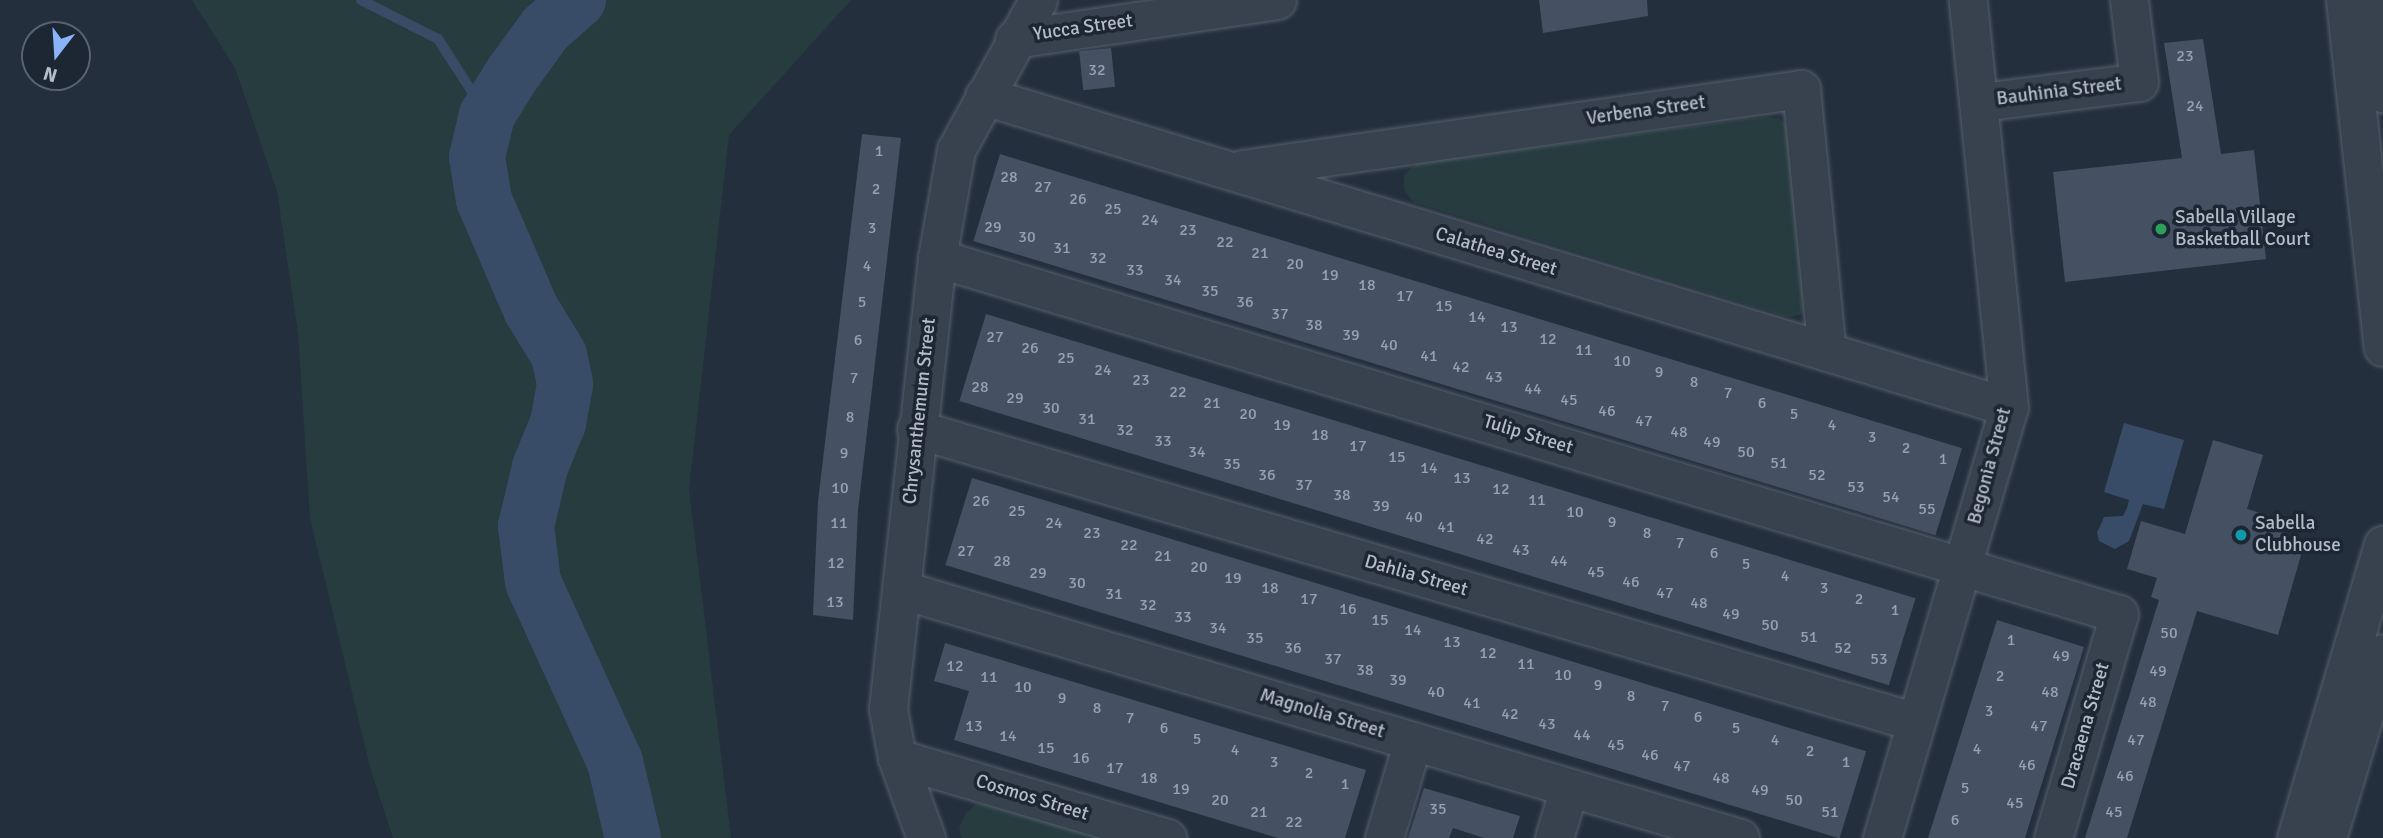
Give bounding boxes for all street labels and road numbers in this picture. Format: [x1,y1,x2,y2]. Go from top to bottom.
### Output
street label: Yucca Street [1032,10,1134,46]
street label: Bauhinia Street [1995,73,2123,111]
street label: Verbena Street [1585,91,1707,131]
street label: Calathea Street [1432,223,1560,281]
street label: Chrysanthemum Street [899,317,941,505]
street label: Begonia Street [1963,405,2017,527]
street label: Tulip Street [1480,411,1576,459]
street label: Dahlia Street [1362,550,1470,602]
street label: Dracaena Street [2057,660,2115,792]
street label: Magnolia Street [1257,684,1387,744]
street label: Cosmos Street [973,770,1091,826]

